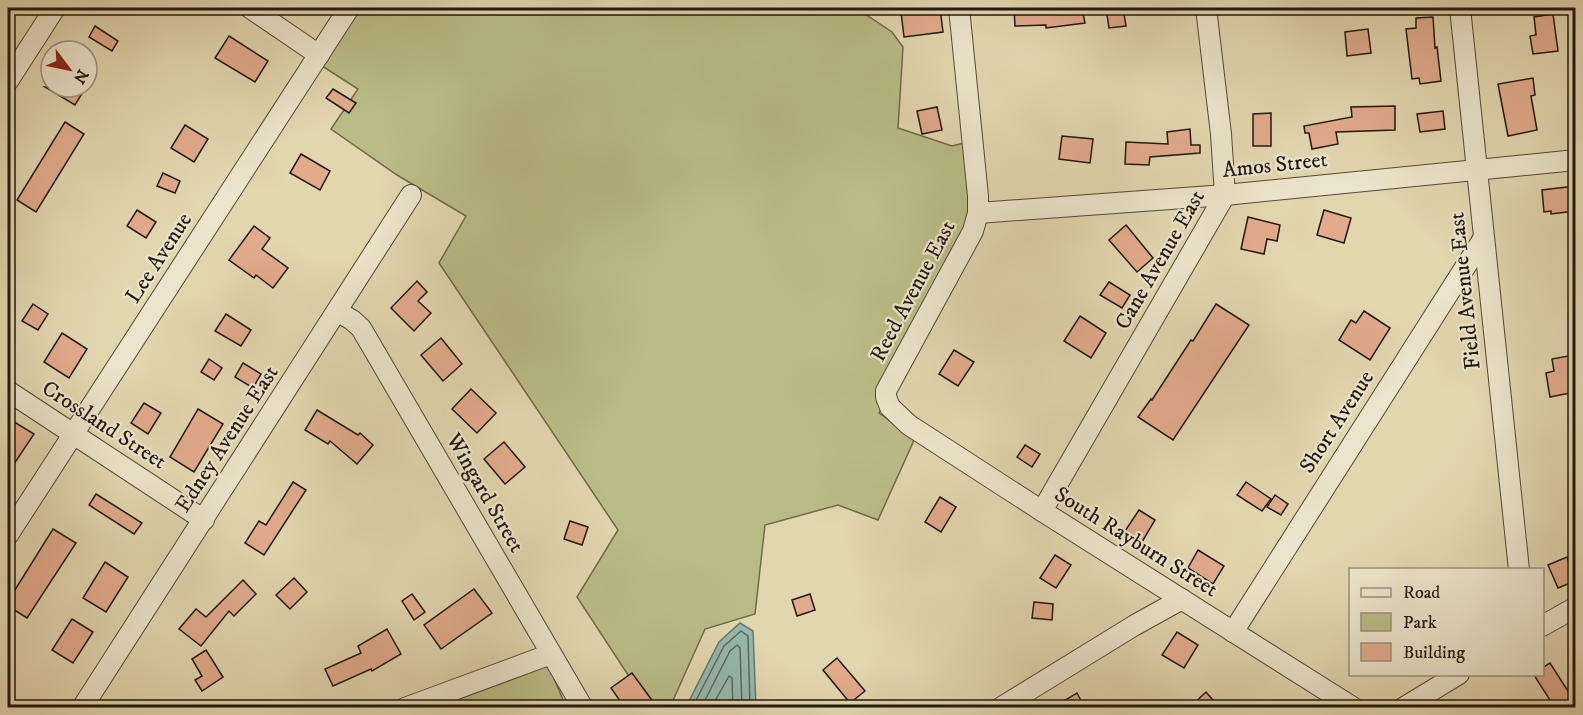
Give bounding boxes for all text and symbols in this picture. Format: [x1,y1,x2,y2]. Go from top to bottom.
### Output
north arrow [39,39,99,99]
text: N [69,66,93,87]
street label: Amos Street [1221,146,1329,184]
street label: Cane Avenue East [1109,185,1211,335]
street label: Lee Avenue [120,208,198,308]
street label: Field Avenue East [1443,211,1487,371]
street label: Reed Avenue East [864,216,962,366]
street label: Edney Avenue East [169,360,285,518]
street label: Short Avenue [1294,366,1380,478]
street label: Crossland Street [37,375,171,475]
street label: Wingard Street [440,428,530,557]
street label: South Rayburn Street [1049,481,1223,603]
legend [1349,568,1544,676]
text: Road [1403,582,1440,604]
text: Park [1403,612,1437,634]
text: Building [1403,642,1465,664]

